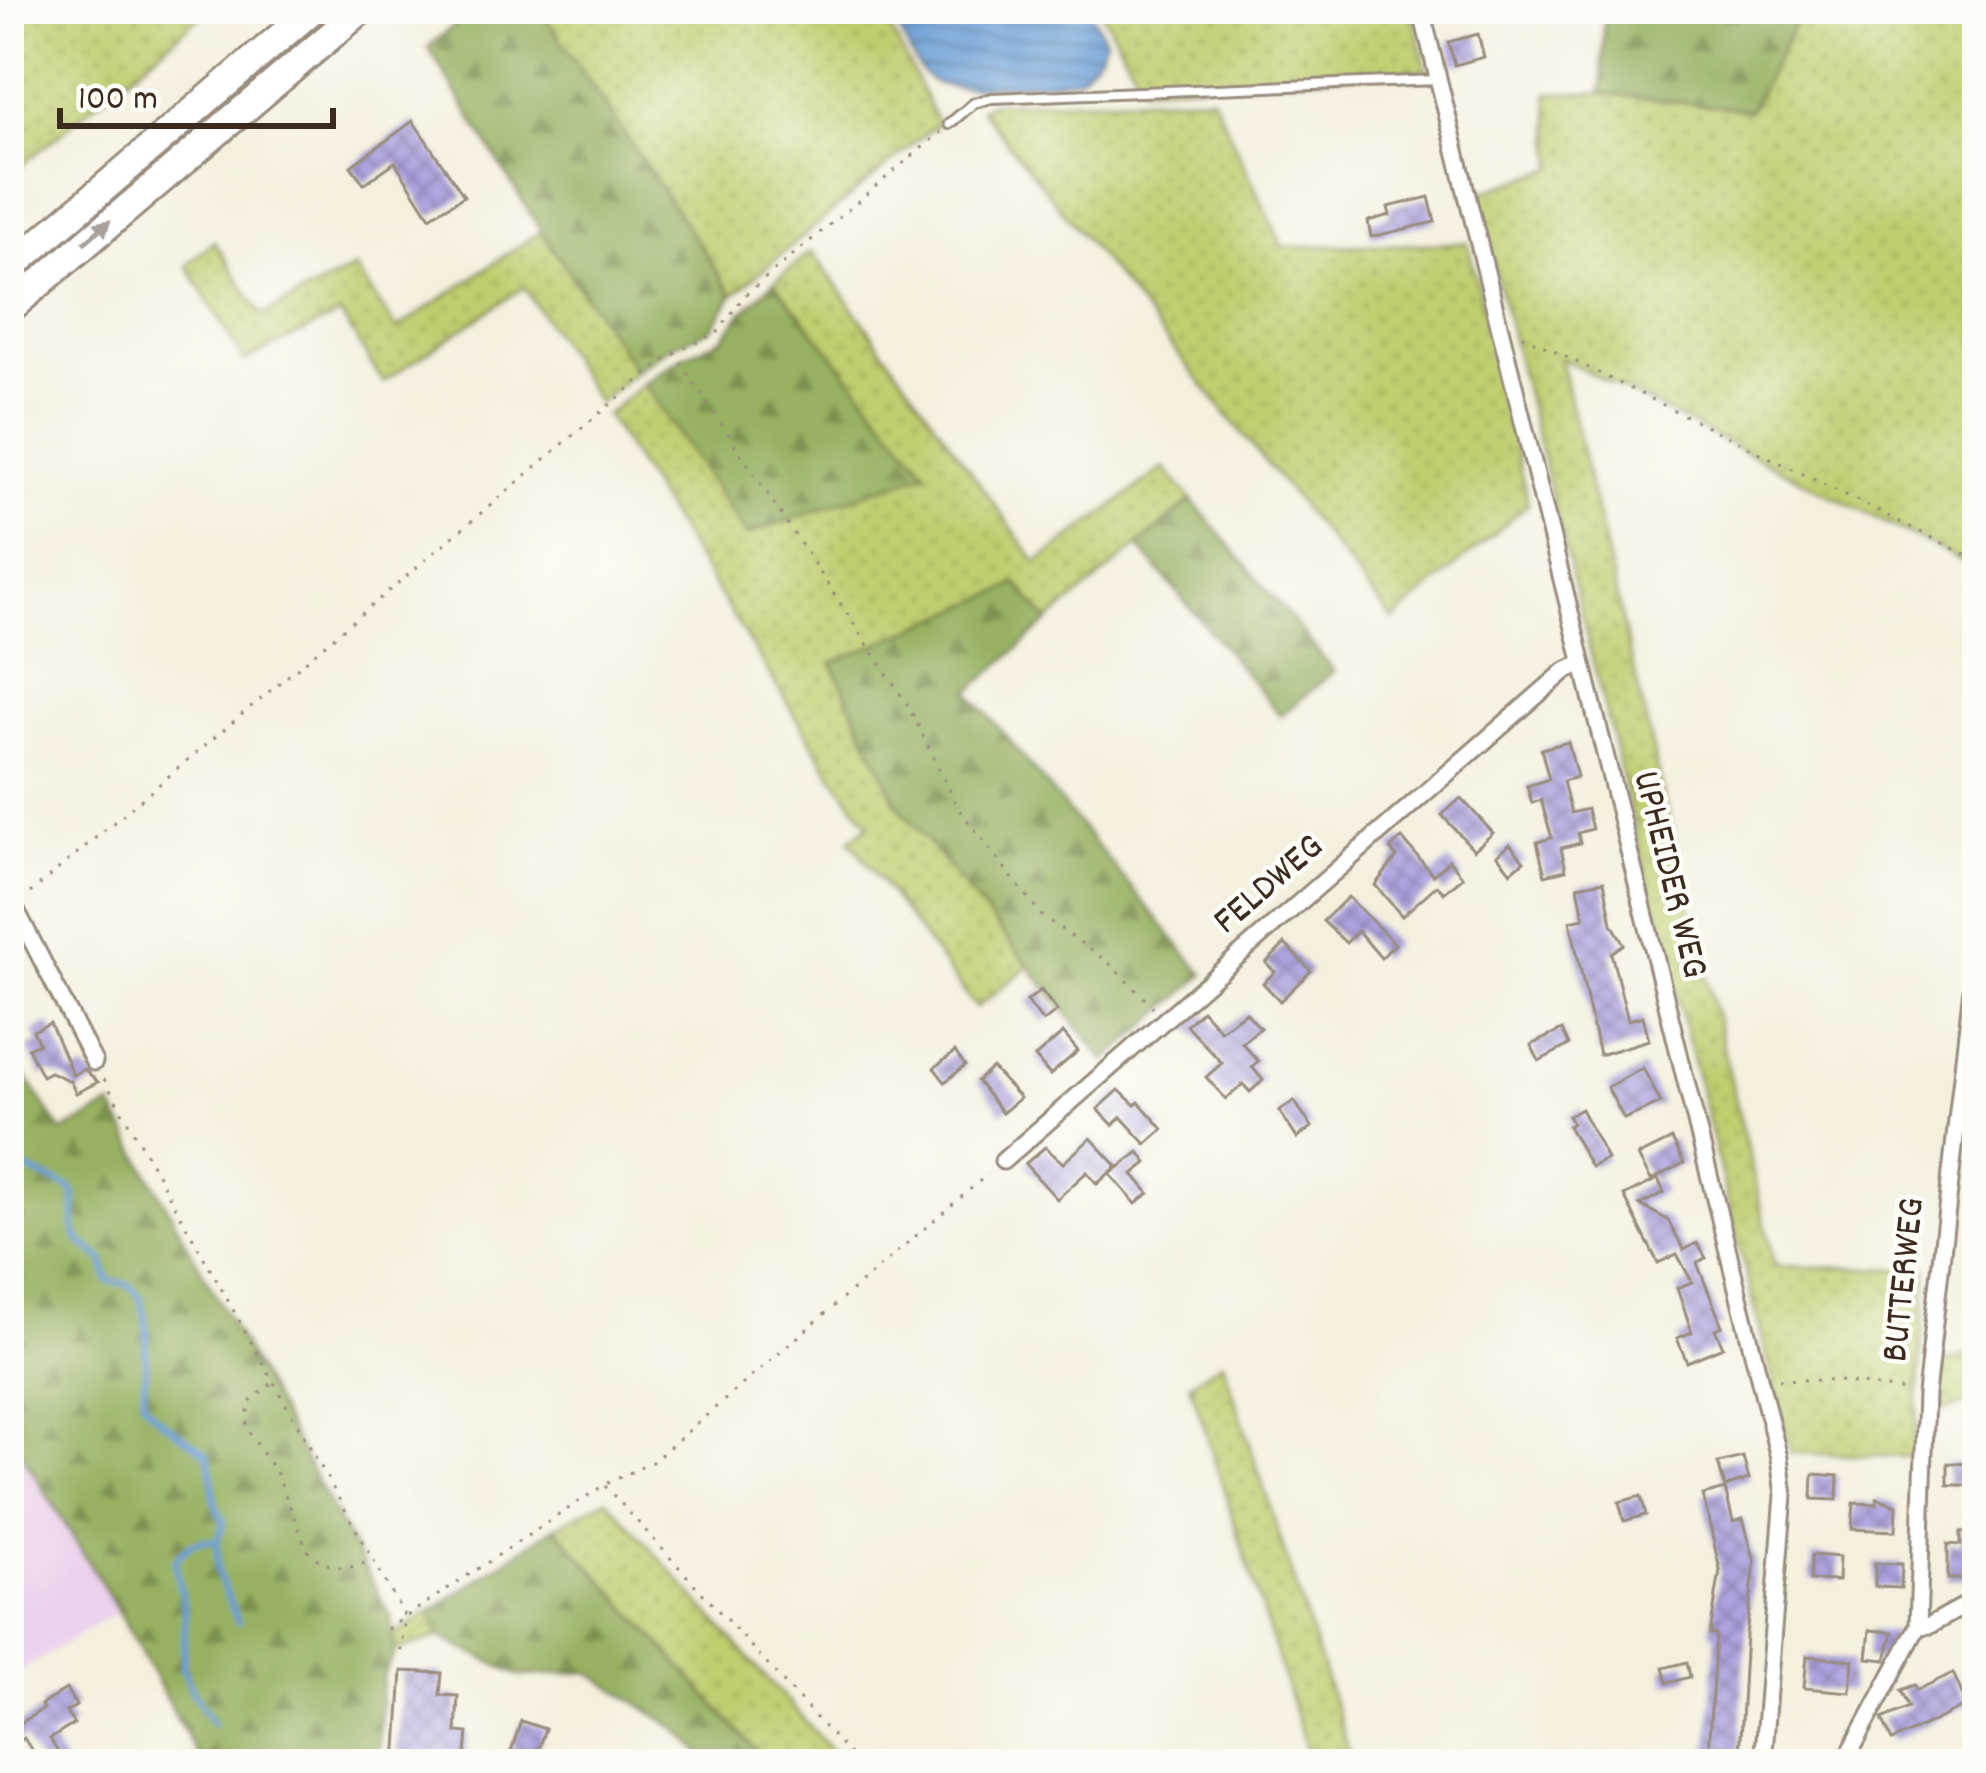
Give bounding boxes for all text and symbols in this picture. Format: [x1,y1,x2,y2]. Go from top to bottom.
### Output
scale bar [60,54,333,128]
text: 100 m [78,75,158,127]
one-way arrow [82,219,112,246]
street label: UPHEIDER WEG [1616,766,1720,984]
street label: FELDWEG [1203,822,1337,950]
street label: BUTTERWEG [1870,1195,1942,1365]

